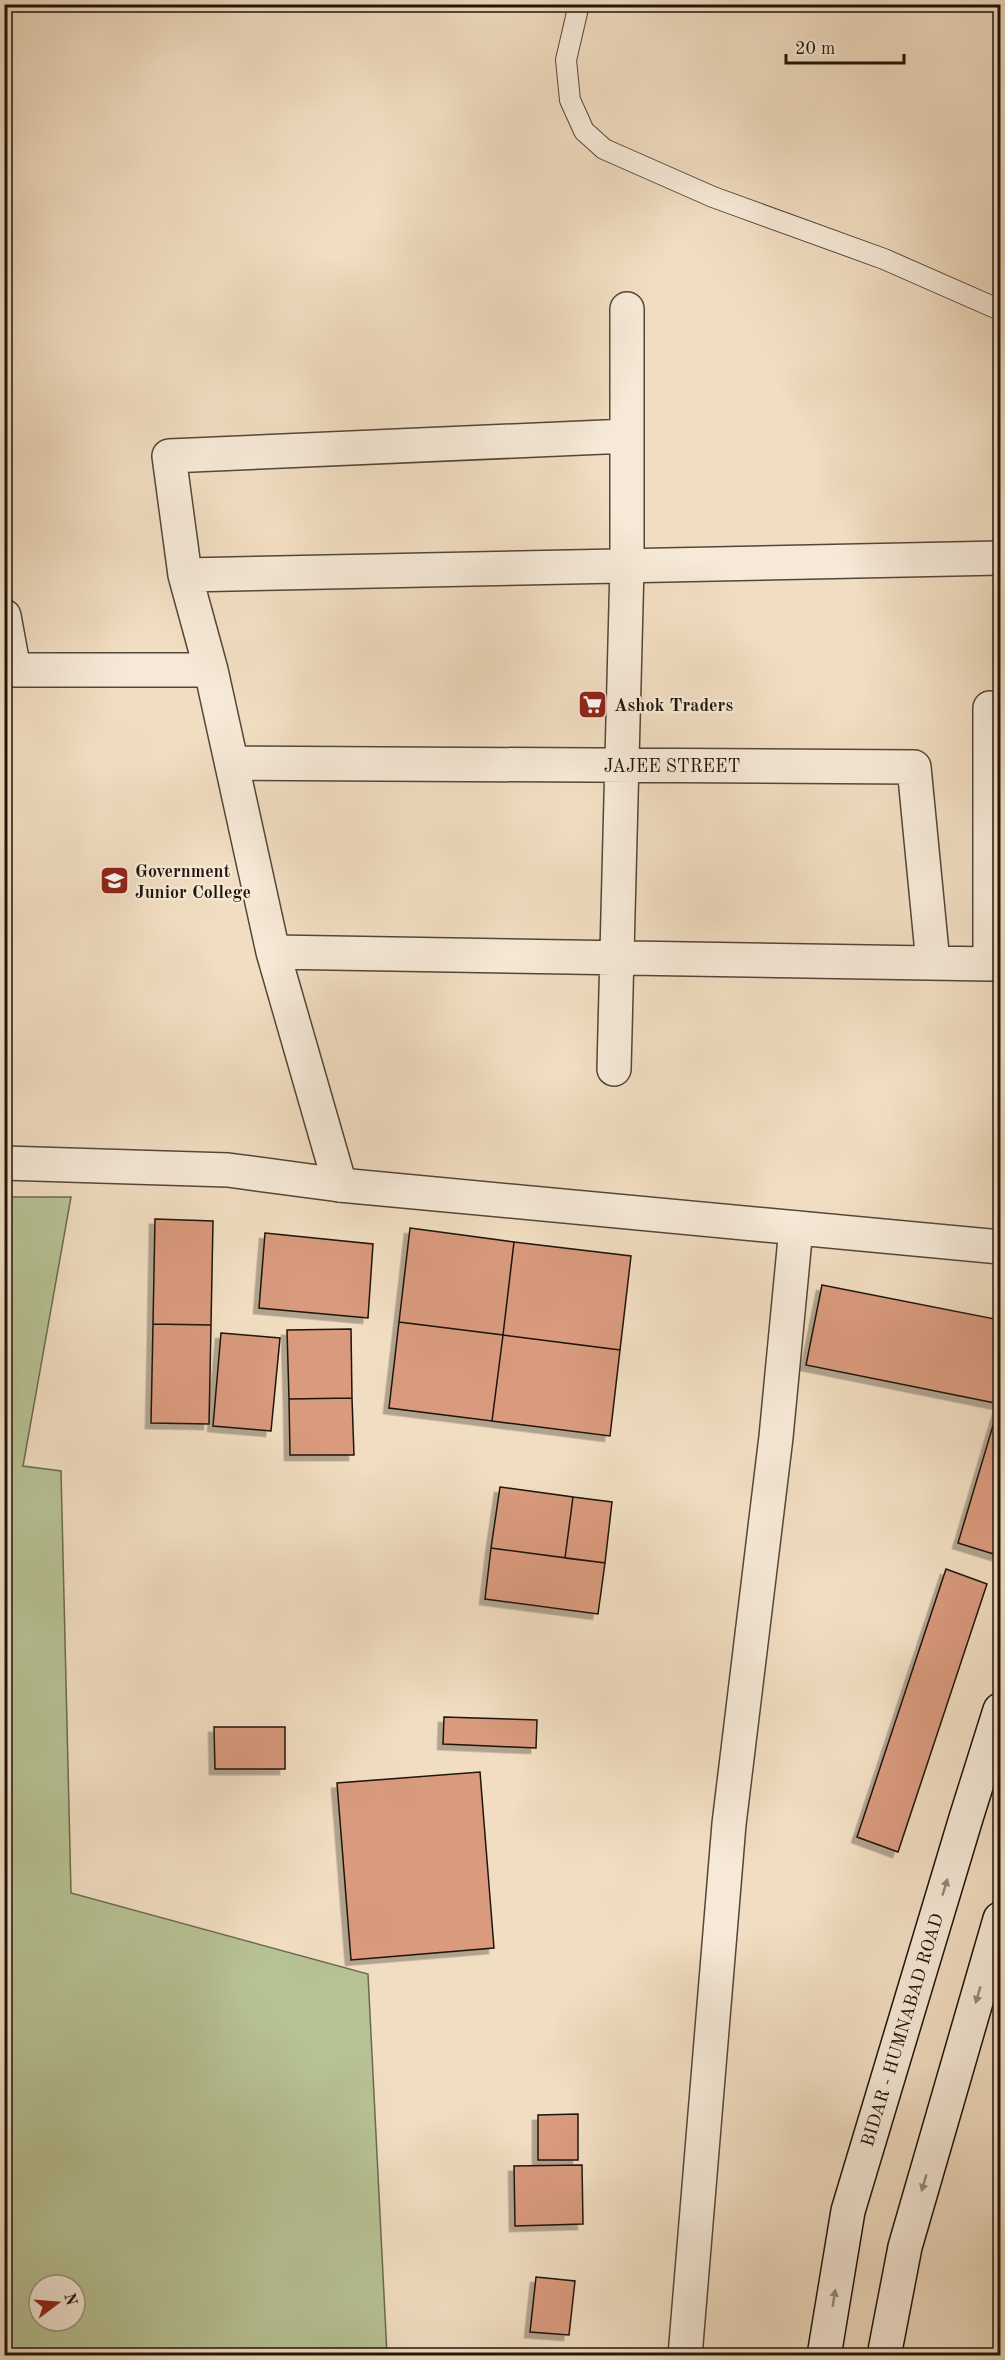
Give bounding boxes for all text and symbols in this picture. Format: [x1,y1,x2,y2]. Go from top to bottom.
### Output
scale bar [786,27,904,65]
text: 20 m [795,40,835,58]
supermarket icon: Ashok Traders [577,689,609,721]
place label: Ashok Traders [614,697,733,715]
street label: JAJEE STREET [604,758,740,776]
place label: Government Junior College [135,863,251,902]
school or university icon: Government Junior College [98,865,130,897]
one-way arrow [941,1878,950,1896]
street label: BIDAR - HUMNABAD ROAD [859,1912,947,2149]
one-way arrow [973,1986,982,2004]
one-way arrow [919,2174,928,2192]
north arrow [27,2273,87,2333]
one-way arrow [830,2288,839,2307]
text: N [60,2291,79,2308]

